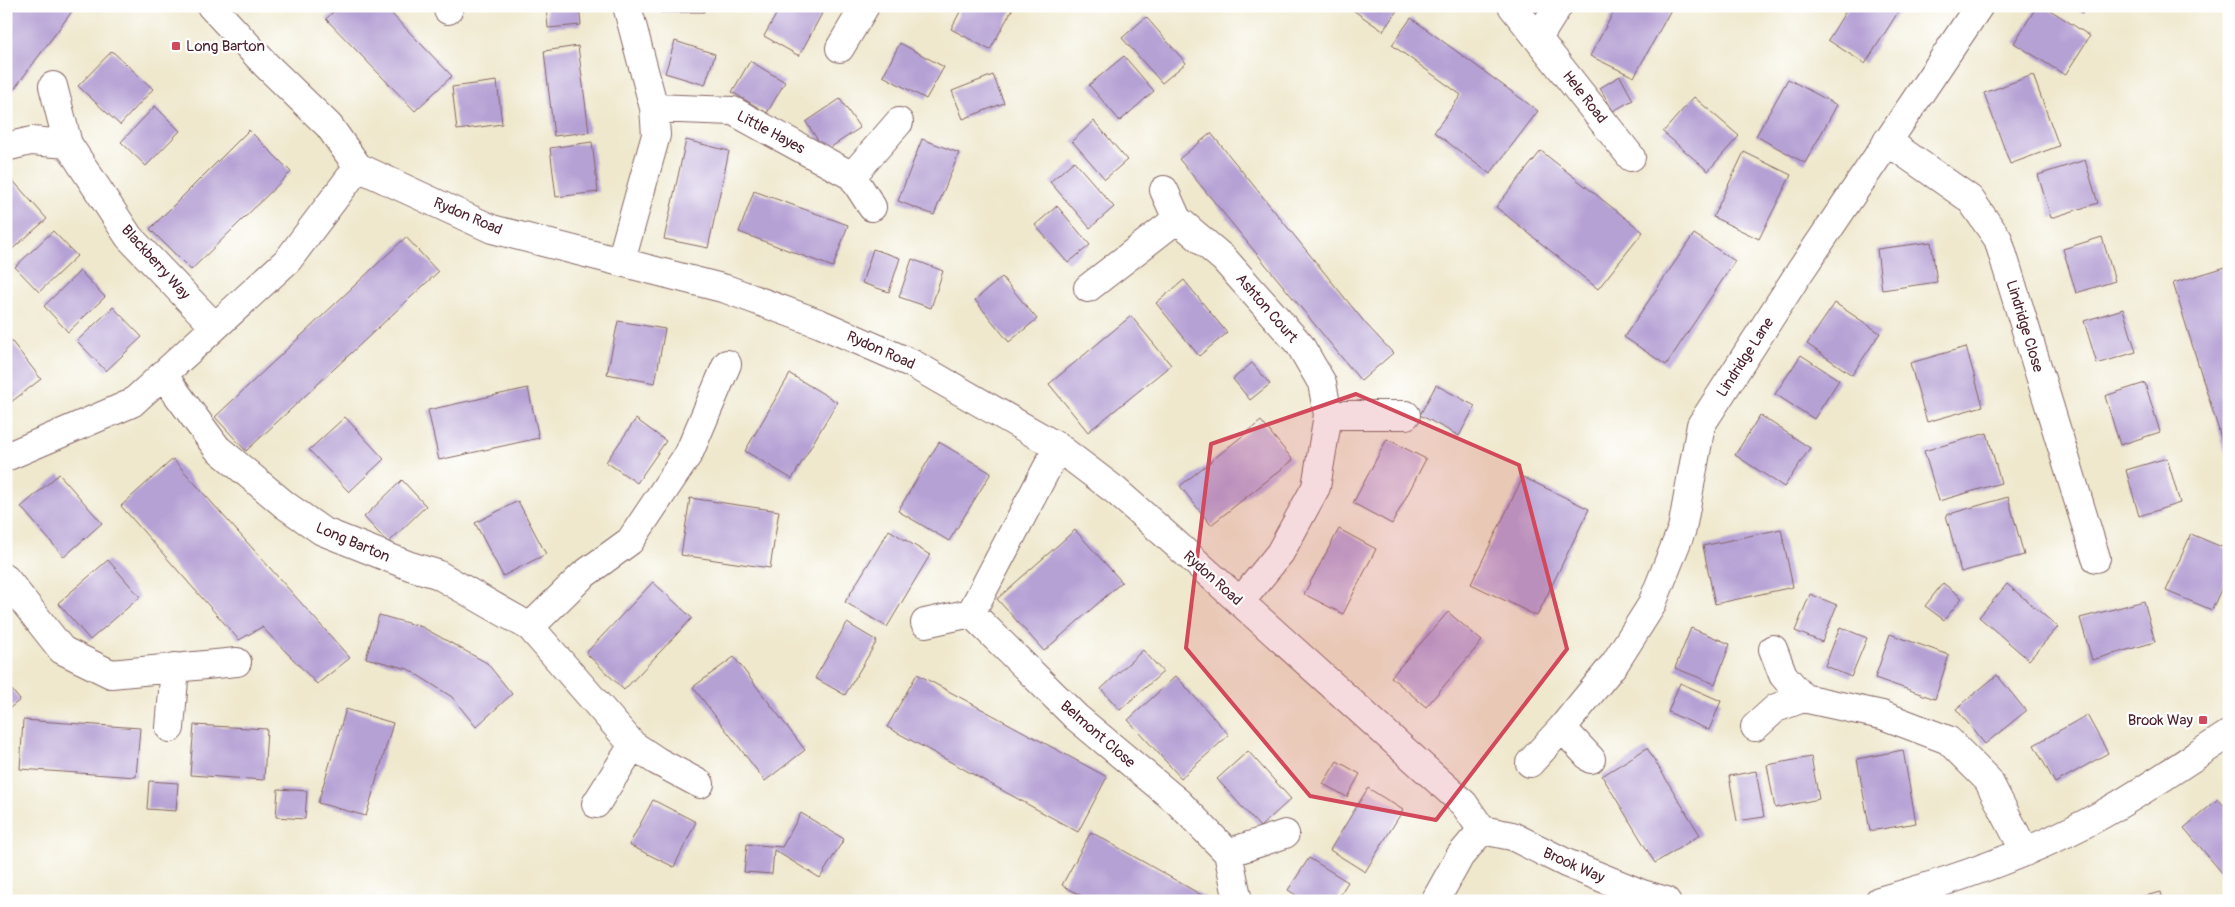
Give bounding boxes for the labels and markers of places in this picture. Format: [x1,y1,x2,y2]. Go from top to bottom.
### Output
place label: Long Barton [186,37,265,56]
marker: Long Barton [170,40,182,52]
place label: Brook Way [2128,711,2194,730]
marker: Brook Way [2197,714,2209,726]

